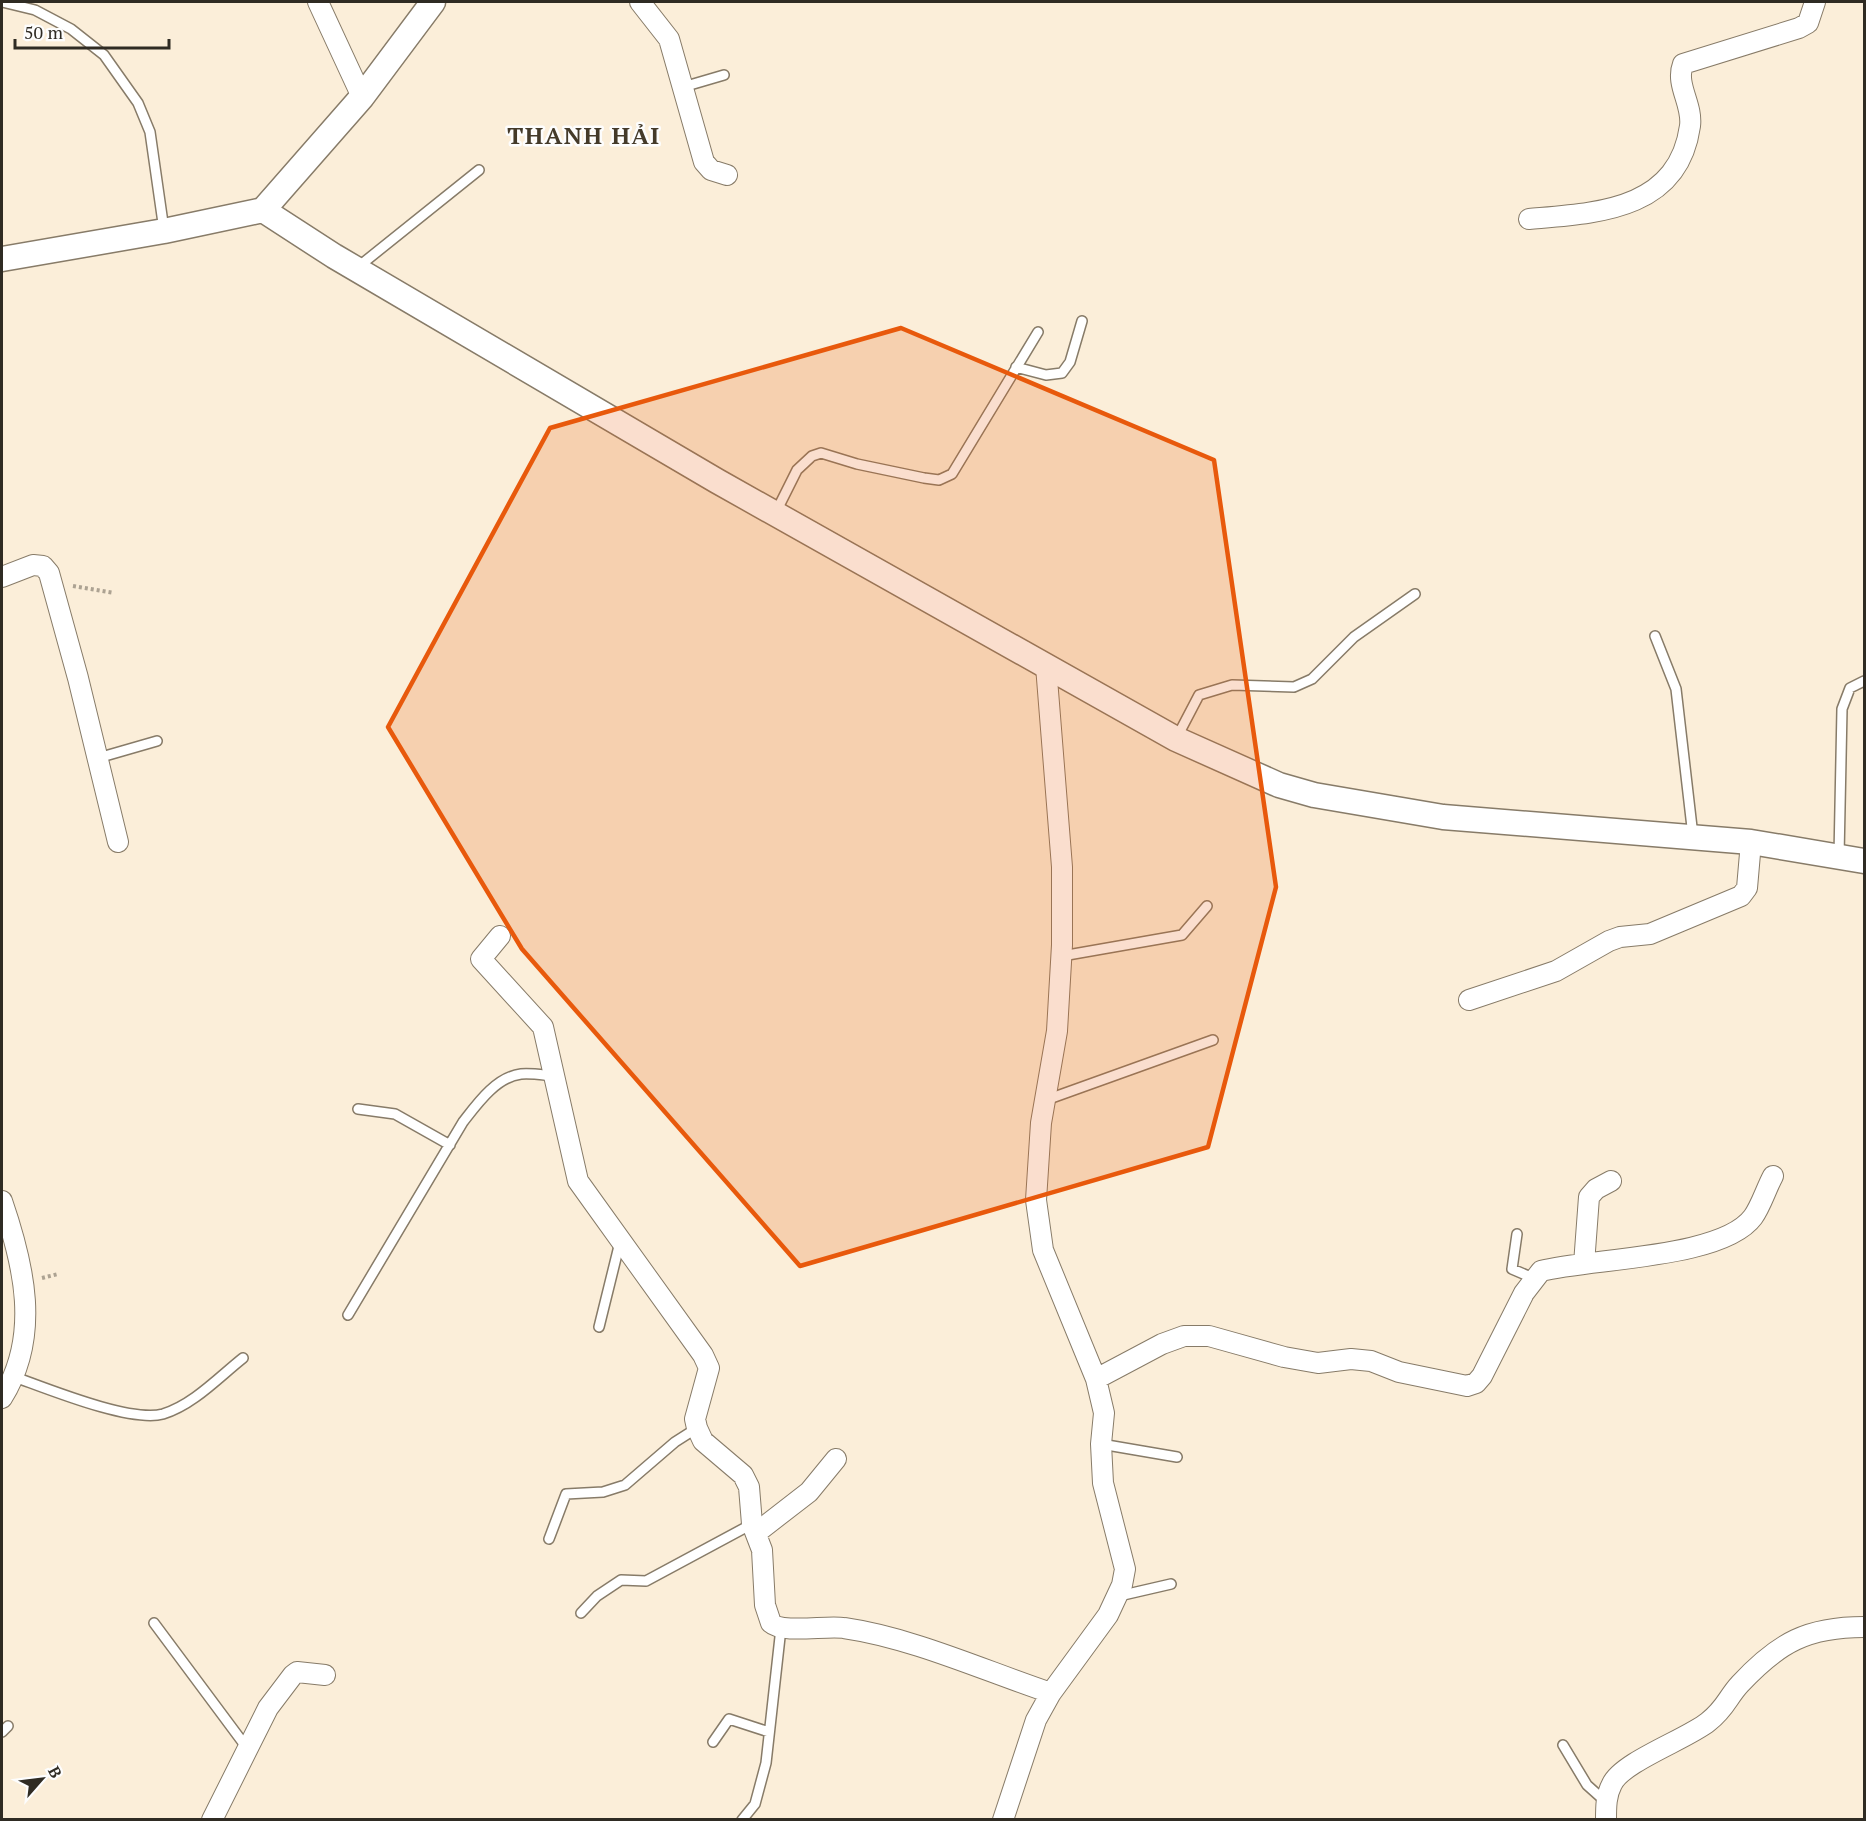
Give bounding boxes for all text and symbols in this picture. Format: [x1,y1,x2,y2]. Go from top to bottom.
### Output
scale bar [15,12,170,50]
text: 50 m [24,20,64,44]
district label: THANH HẢI [507,119,661,151]
north arrow [12,1749,72,1809]
text: B [43,1762,67,1782]

